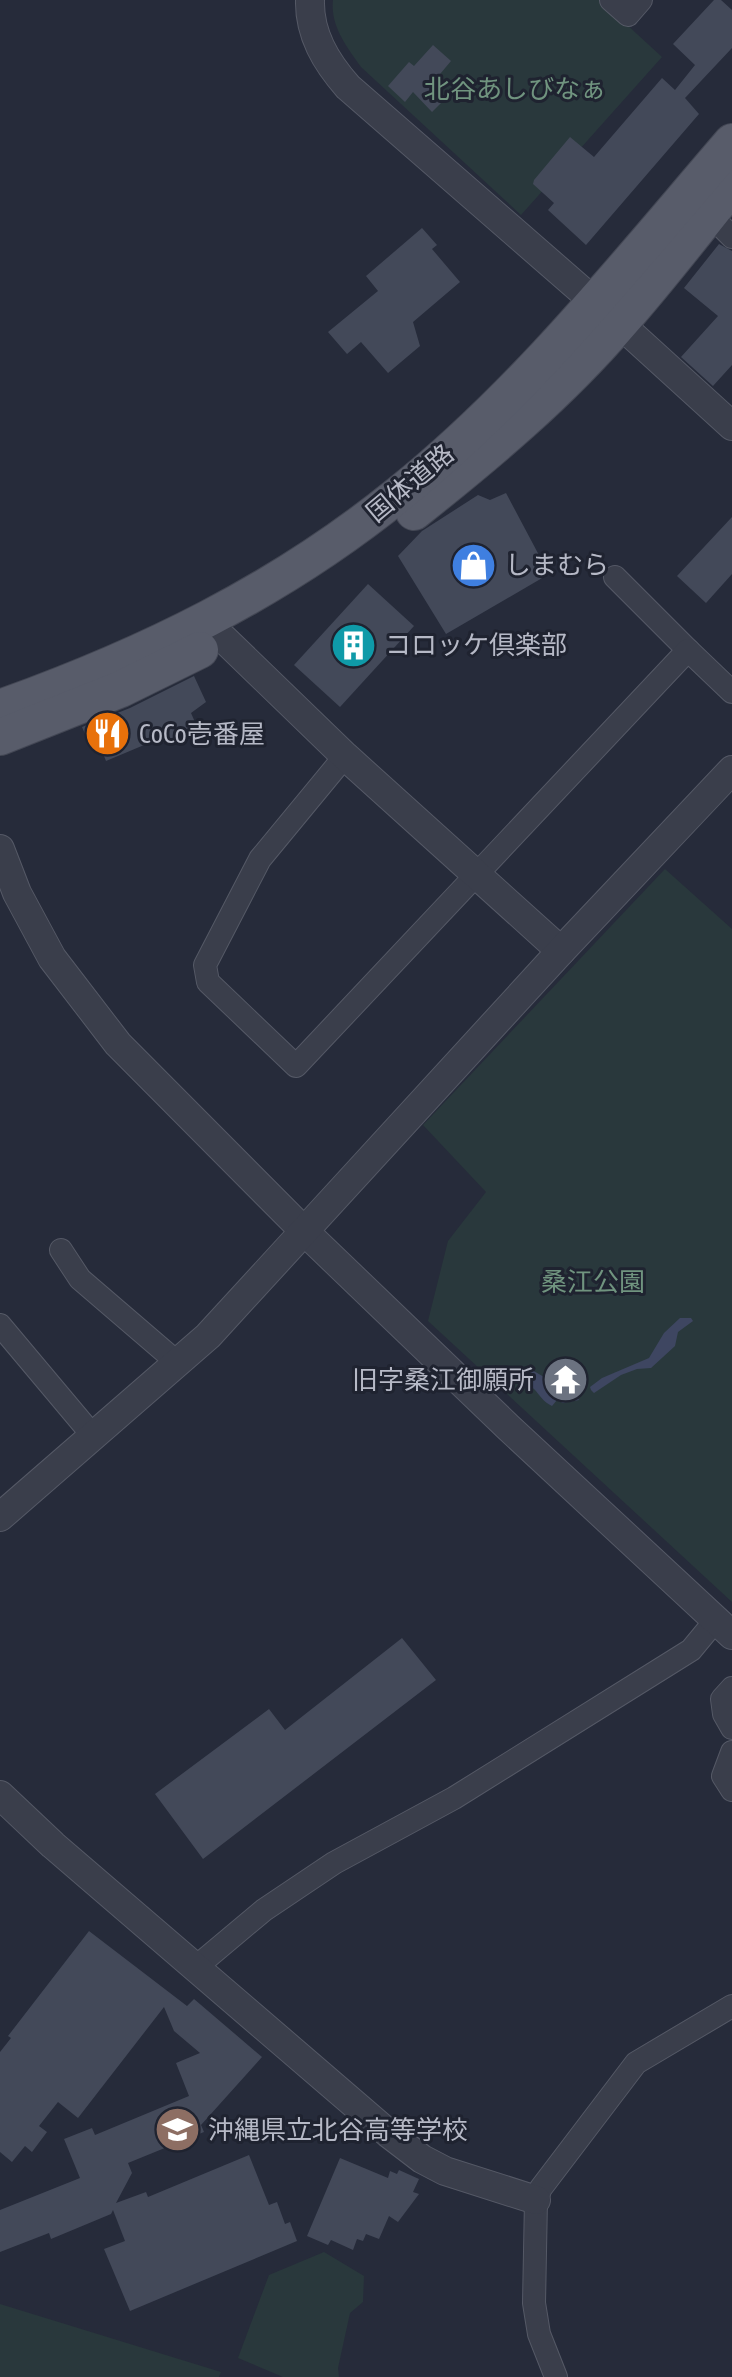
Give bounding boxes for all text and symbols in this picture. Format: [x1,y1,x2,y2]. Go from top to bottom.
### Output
park label: 北谷あしびなぁ [424,74,606,104]
street label: 国体道路 [361,438,459,528]
shop icon: しまむら [450,541,498,589]
place label: しまむら [505,550,609,580]
building icon: コロッケ倶楽部 [330,621,378,669]
place label: コロッケ倶楽部 [385,630,567,660]
restaurant icon: CoCo壱番屋 [84,710,132,758]
place label: CoCo壱番屋 [139,719,265,749]
park label: 桑江公園 [541,1267,645,1297]
temple icon: 旧字桑江御願所 [541,1356,589,1404]
place label: 旧字桑江御願所 [352,1365,534,1395]
school or university icon: 沖縄県立北谷高等学校 [153,2106,201,2154]
place label: 沖縄県立北谷高等学校 [208,2115,468,2145]

